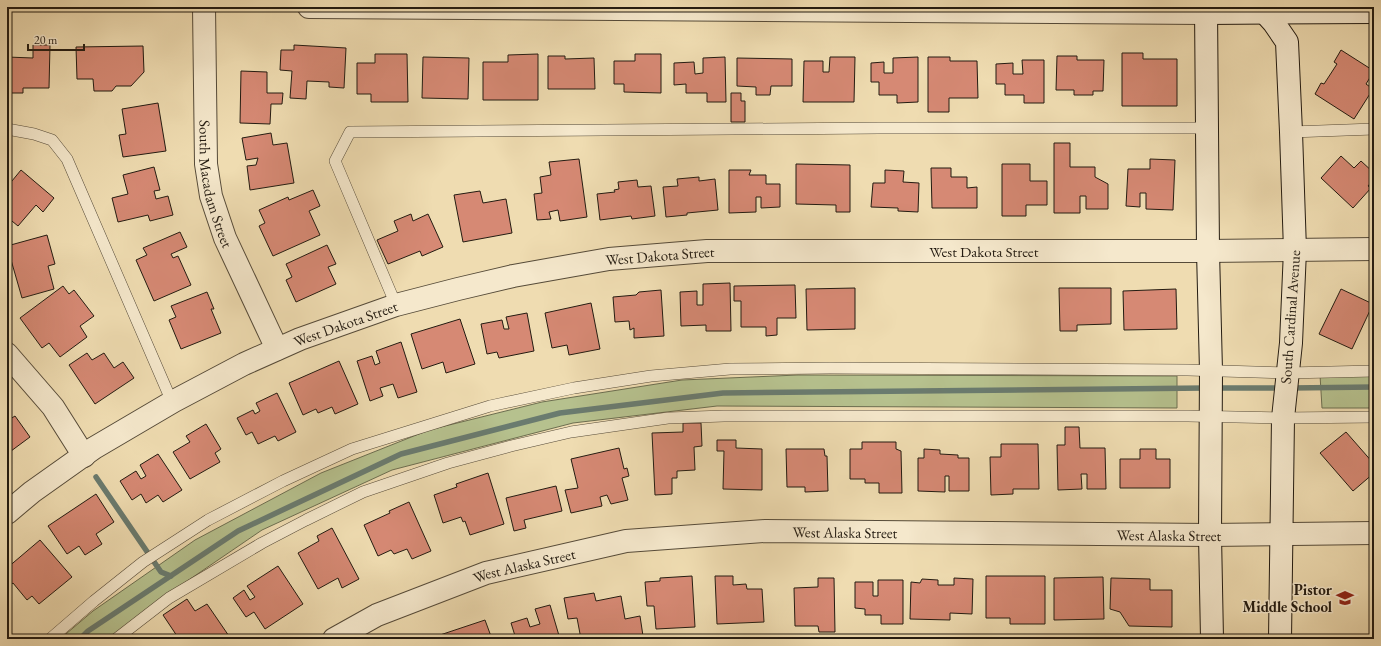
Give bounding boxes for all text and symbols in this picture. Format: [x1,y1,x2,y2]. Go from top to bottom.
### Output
scale bar [28,26,84,52]
text: 20 m [34,32,58,48]
street label: South Macadam Street [196,120,238,251]
street label: West Dakota Street [605,241,715,269]
street label: West Dakota Street [929,242,1039,261]
street label: South Cardinal Avenue [1276,249,1304,385]
street label: West Dakota Street [290,296,400,350]
street label: West Alaska Street [793,522,898,542]
street label: West Alaska Street [1117,525,1222,545]
street label: West Alaska Street [470,543,577,587]
place label: Pistor Middle School [1242,580,1333,616]
school or university icon: Pistor Middle School [1335,588,1355,608]

